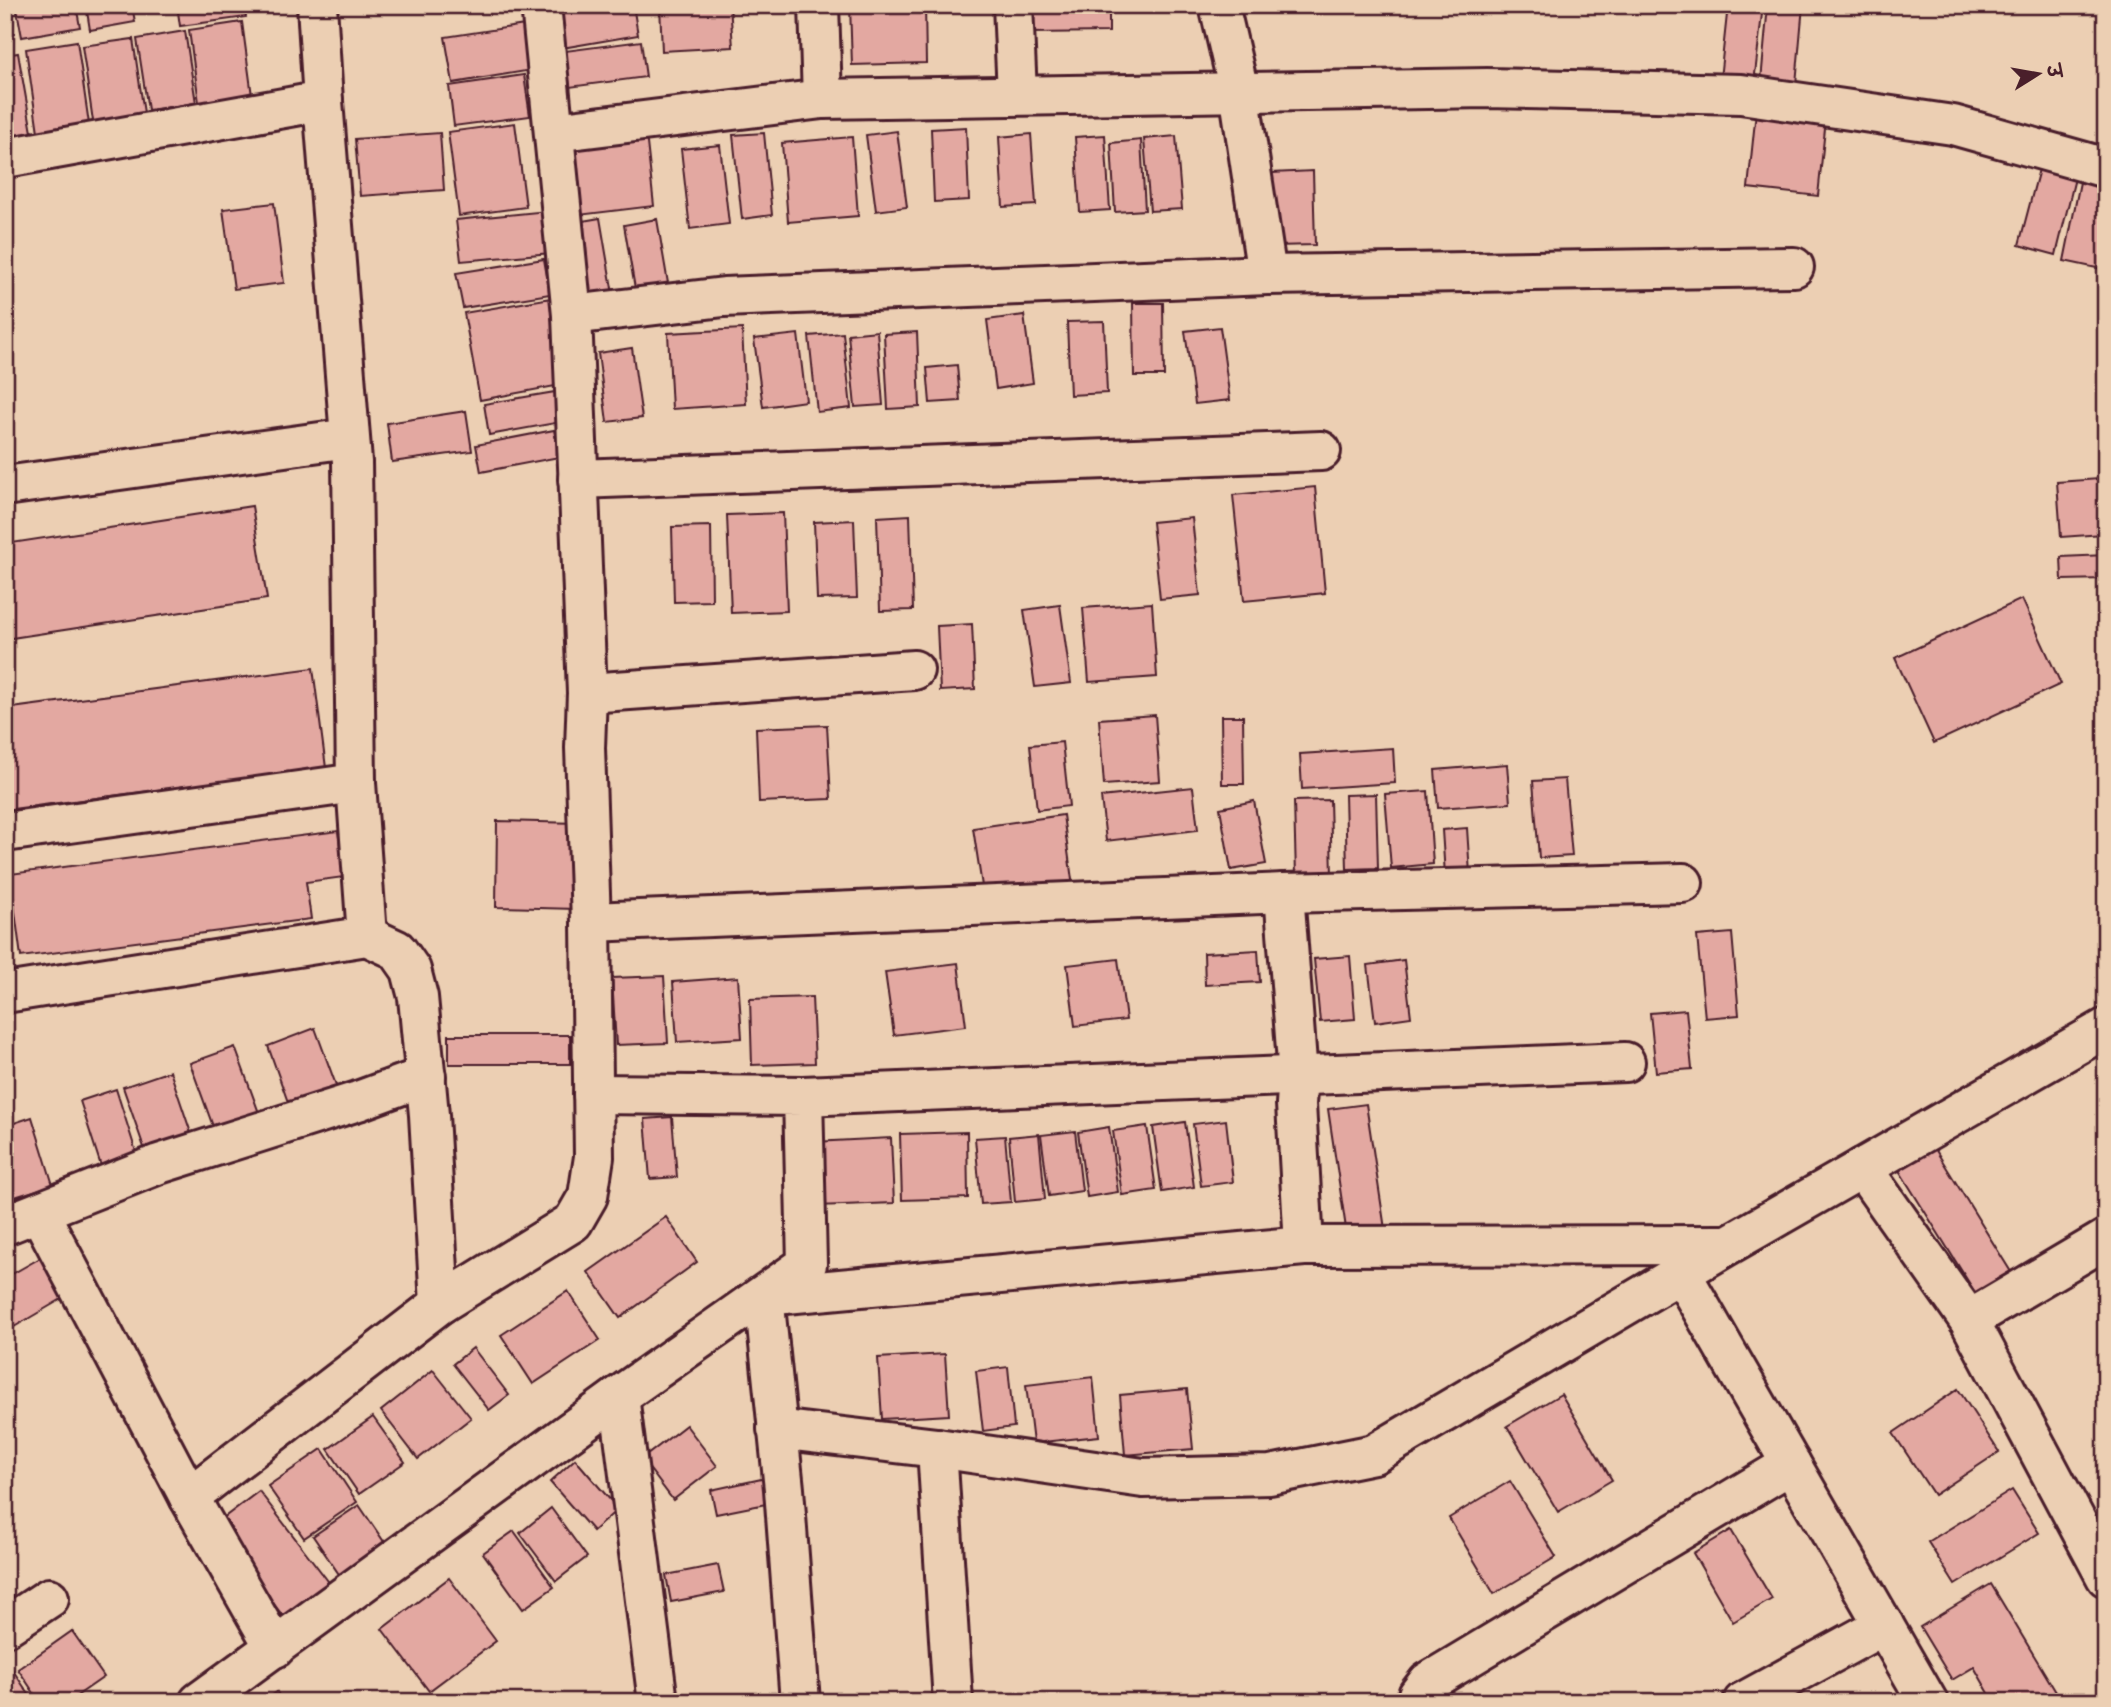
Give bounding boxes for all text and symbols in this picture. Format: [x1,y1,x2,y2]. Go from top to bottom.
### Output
north arrow [2002,38,2072,108]
text: उ [2041,60,2068,82]

